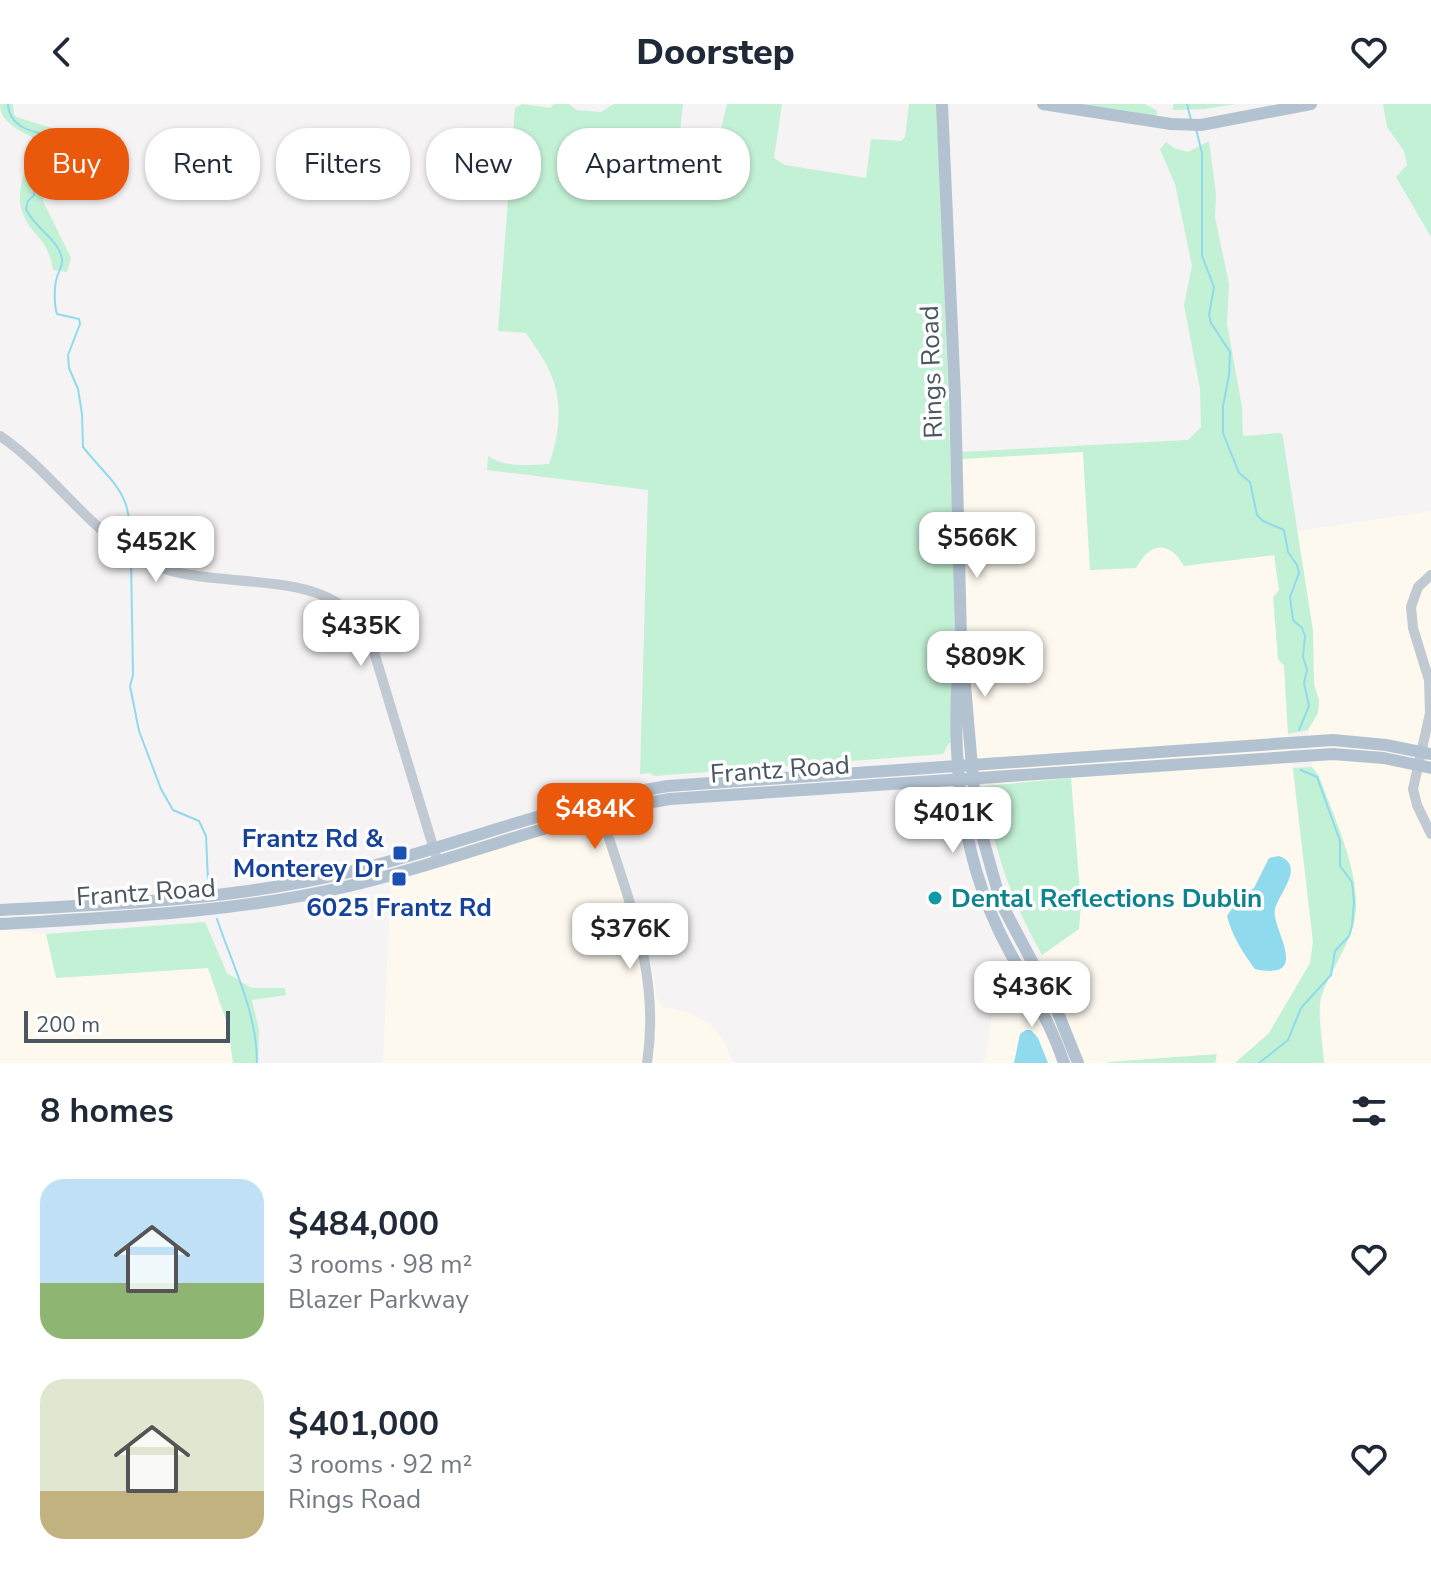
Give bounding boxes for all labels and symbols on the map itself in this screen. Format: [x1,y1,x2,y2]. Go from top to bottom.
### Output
street label: Rings Road [912,305,951,439]
pin: $566K [921,512,1033,580]
pin: $452K [100,516,212,584]
pin: $435K [305,600,417,668]
pin: $809K [929,631,1041,699]
street label: Frantz Road [709,747,851,792]
pin: $484K [539,783,651,851]
pin: $401K [897,787,1009,855]
place label: Frantz Rd & Monterey Dr [233,821,385,886]
marker: Frantz Rd & Monterey Dr [391,844,409,862]
street label: Frantz Road [75,870,217,915]
marker: 6025 Frantz Rd [390,870,408,888]
place label: Dental Reflections Dublin [951,881,1262,916]
marker: Dental Reflections Dublin [926,889,944,907]
place label: 6025 Frantz Rd [306,890,492,925]
pin: $376K [574,903,686,971]
pin: $436K [976,961,1088,1029]
scale bar [24,1007,230,1043]

